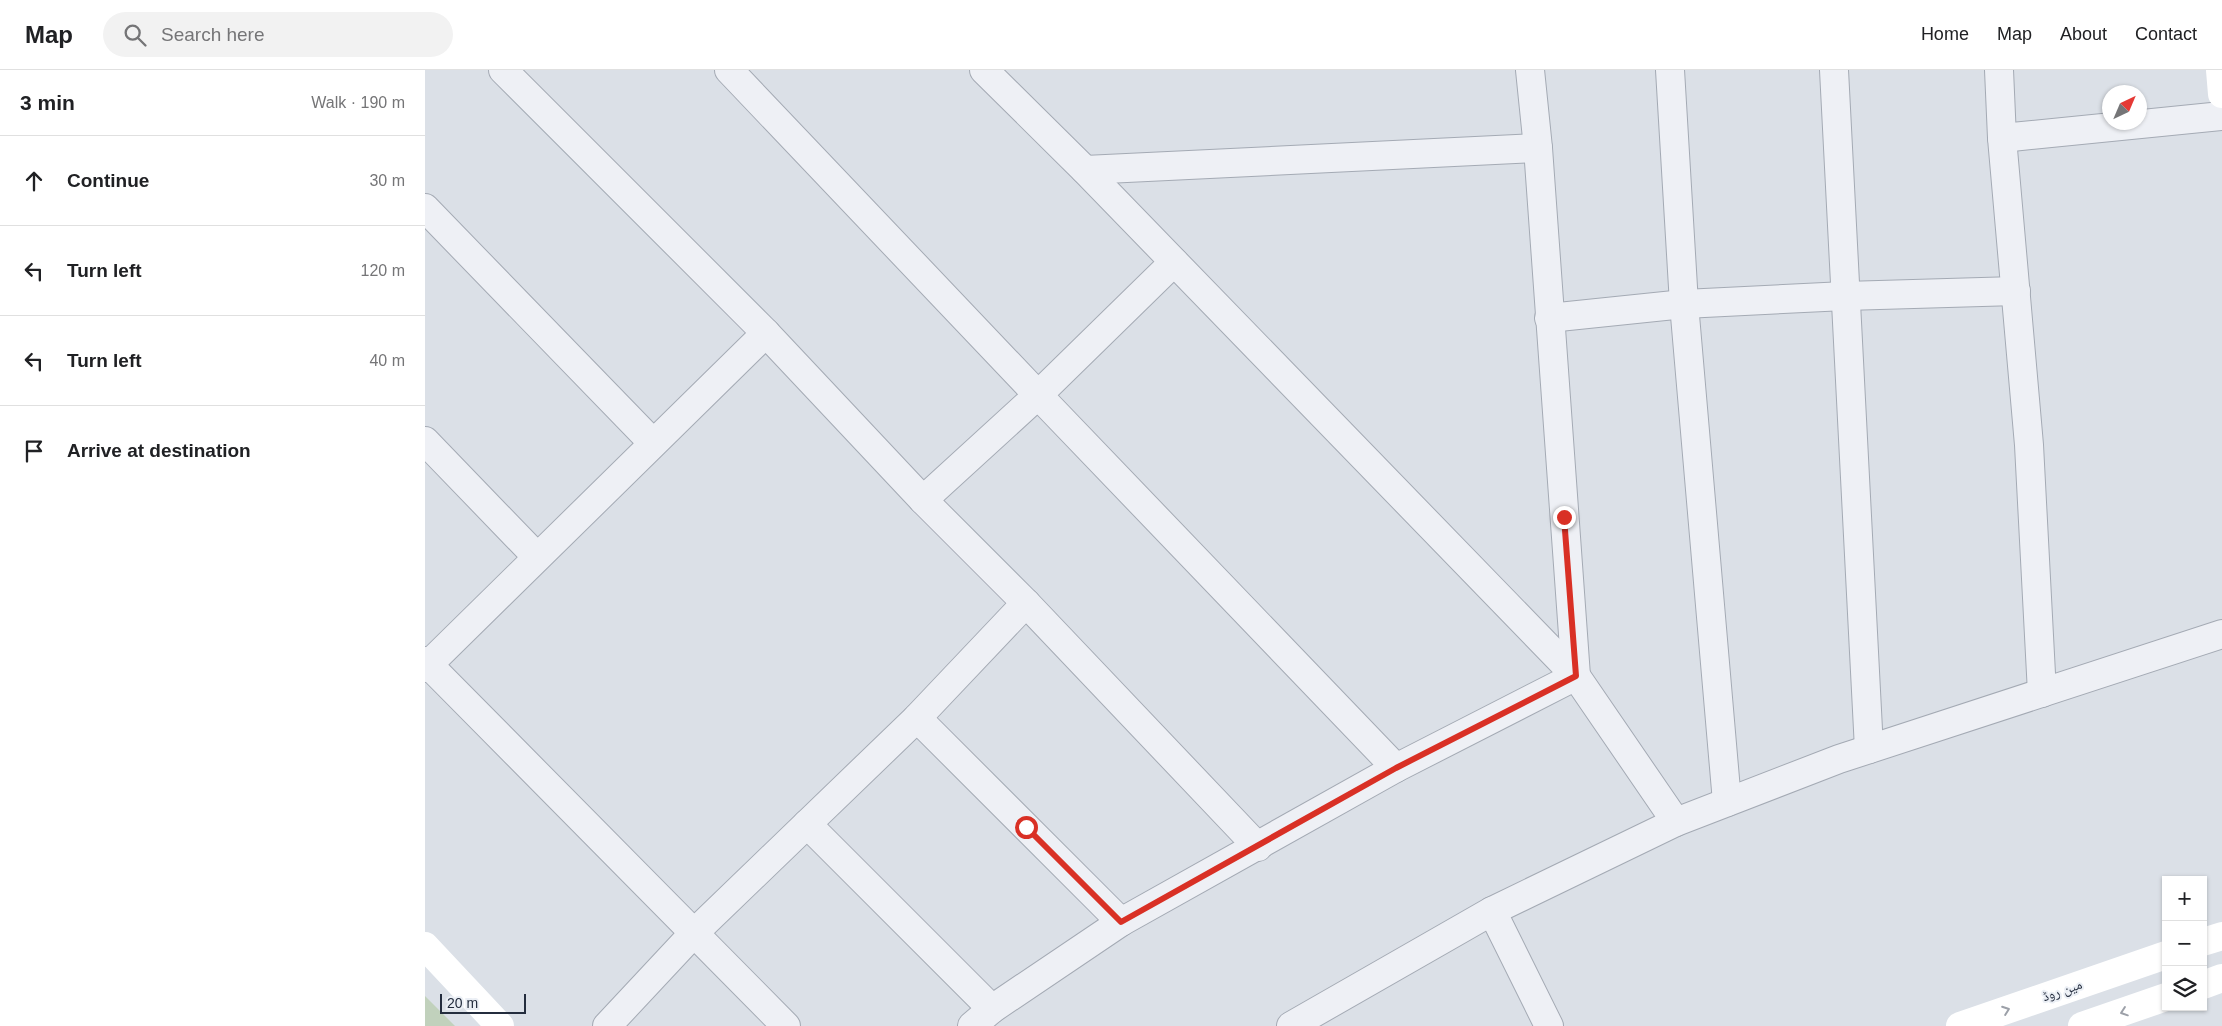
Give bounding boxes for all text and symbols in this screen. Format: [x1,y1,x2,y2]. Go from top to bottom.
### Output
search box [103,12,453,57]
text: Map [25,21,73,48]
icon: search [121,21,149,49]
text: Search here [161,24,265,45]
text: Home [1921,24,1969,44]
text: Map [1997,24,2032,44]
text: About [2060,24,2107,44]
text: Contact [2135,24,2197,44]
north arrow [2102,85,2147,130]
text: 3 min [20,91,75,114]
text: Walk · 190 m [311,94,405,111]
icon: ahead [20,167,48,195]
text: Continue [67,170,149,191]
text: 30 m [369,172,405,189]
icon: left [20,257,48,285]
text: Turn left [67,260,142,281]
text: 120 m [361,262,405,279]
icon: left [20,347,48,375]
text: Turn left [67,350,142,371]
text: 40 m [369,352,405,369]
icon: arrive [20,437,48,465]
text: Arrive at destination [67,440,251,461]
route end [1553,506,1576,529]
route start [1015,816,1038,839]
map controls [2162,876,2207,1011]
button: + [2162,876,2207,921]
button: − [2162,921,2207,966]
button: layers [2162,966,2207,1011]
street label: مین روڈ [2040,976,2084,1005]
scale bar [440,991,526,1014]
text: 20 m [447,995,478,1011]
one-way arrow [2001,1006,2009,1016]
one-way arrow [2120,1006,2129,1016]

